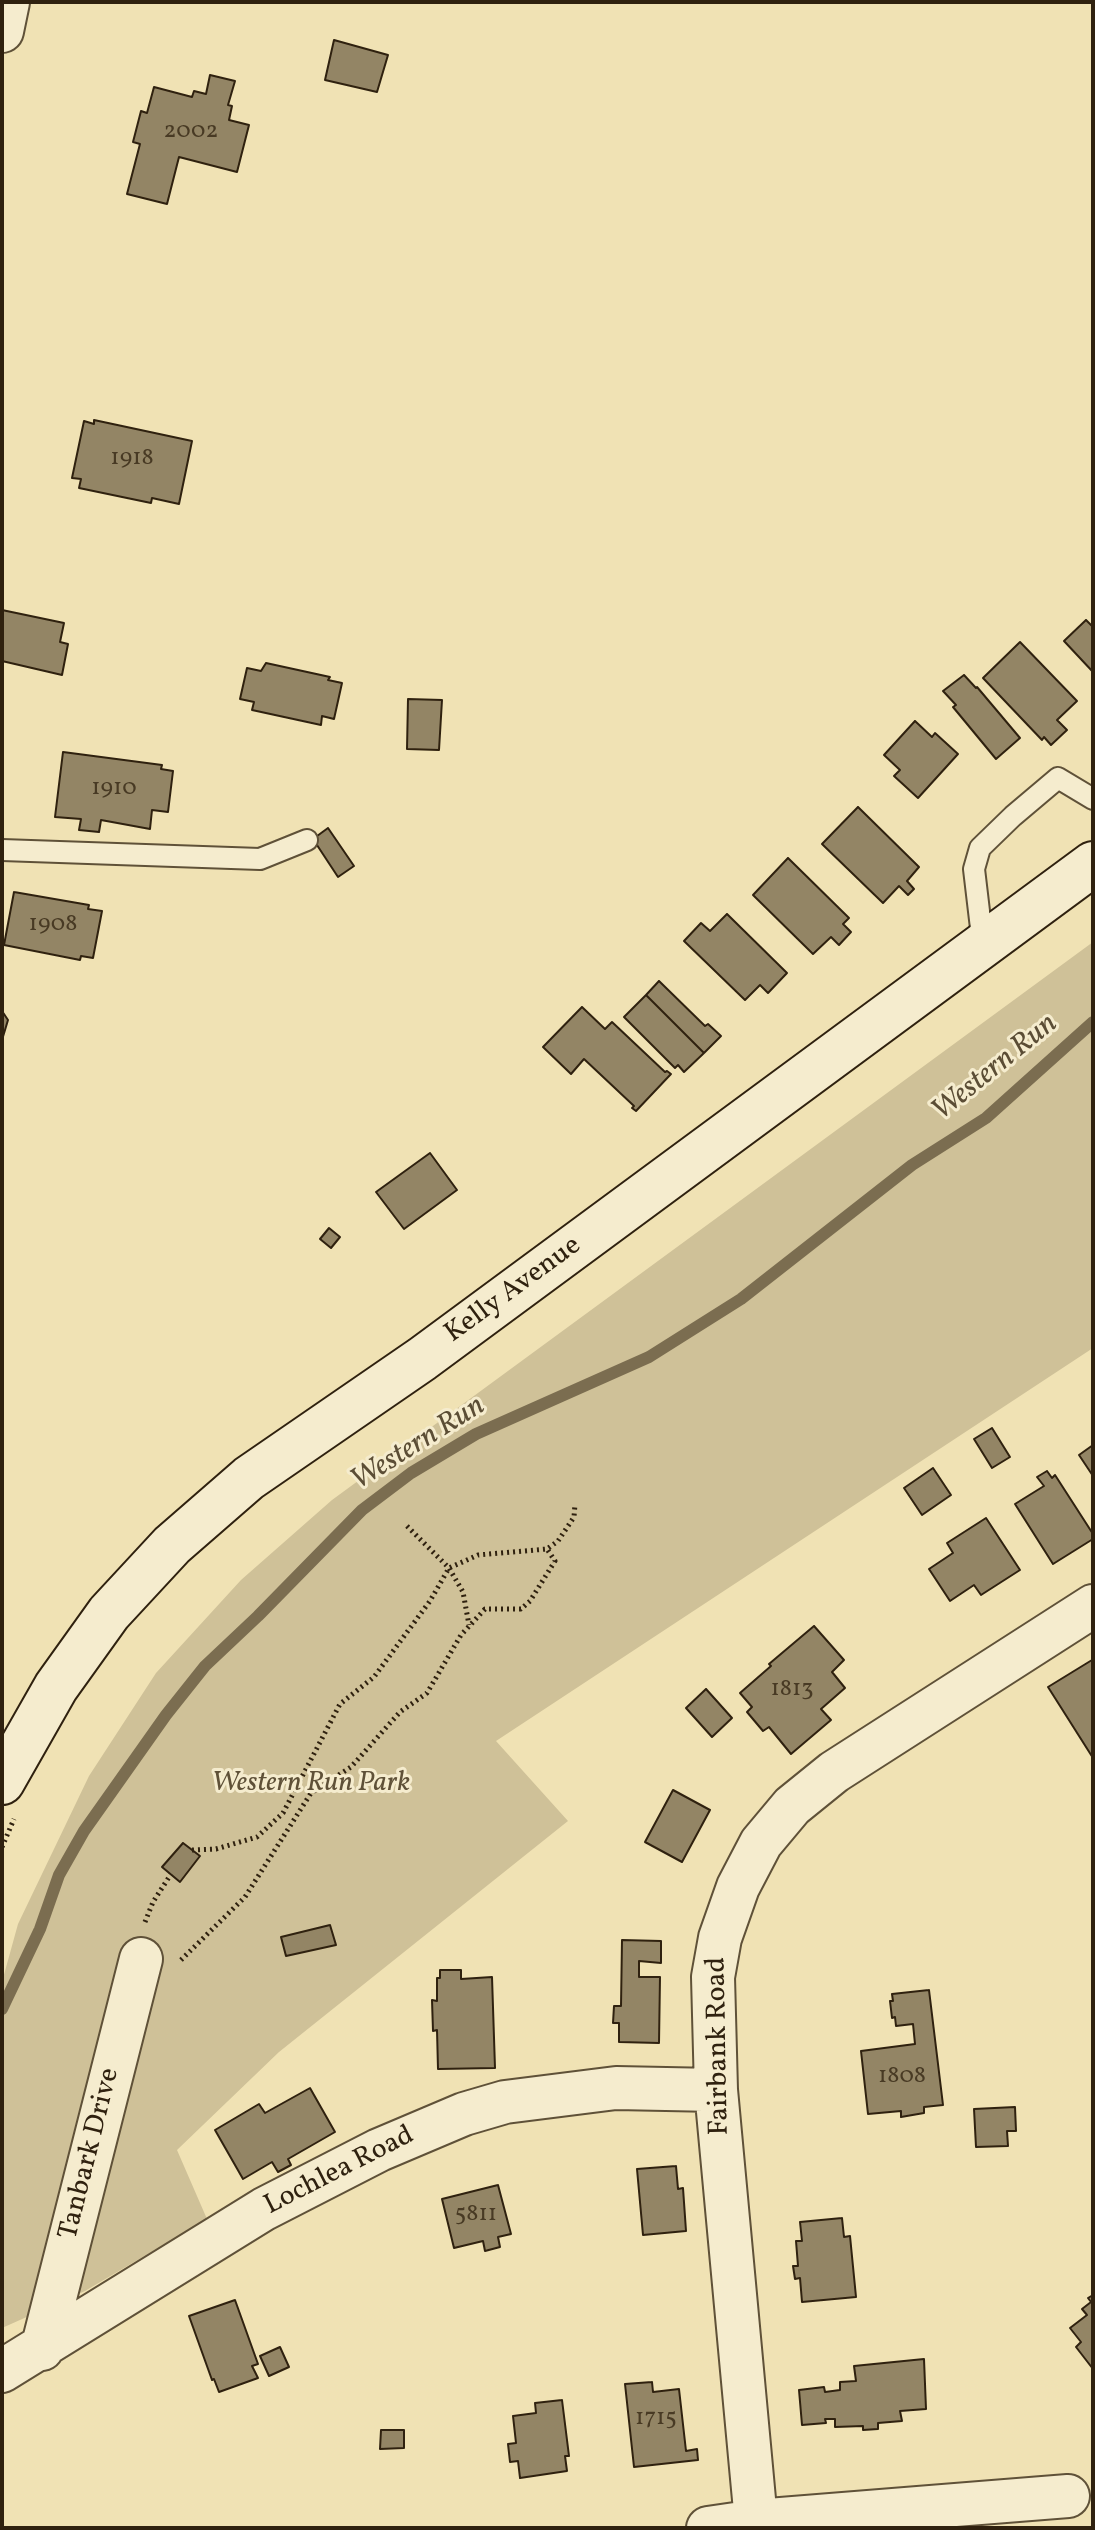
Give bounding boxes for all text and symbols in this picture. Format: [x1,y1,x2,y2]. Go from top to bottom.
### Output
house number: 2002 [164,119,218,147]
house number: 1918 [110,446,154,474]
house number: 1910 [91,776,137,804]
house number: 1908 [29,912,77,940]
water label: Western Run [926,1007,1066,1131]
street label: Kelly Avenue [439,1230,589,1352]
water label: Western Run [345,1390,493,1500]
house number: 1813 [770,1677,814,1705]
park label: Western Run Park [212,1768,410,1802]
street label: Fairbank Road [702,1956,738,2136]
house number: 1808 [878,2064,926,2092]
street label: Tanbark Drive [53,2065,129,2243]
street label: Lochlea Road [260,2120,420,2224]
house number: 5811 [455,2202,497,2230]
house number: 1715 [635,2406,677,2434]

